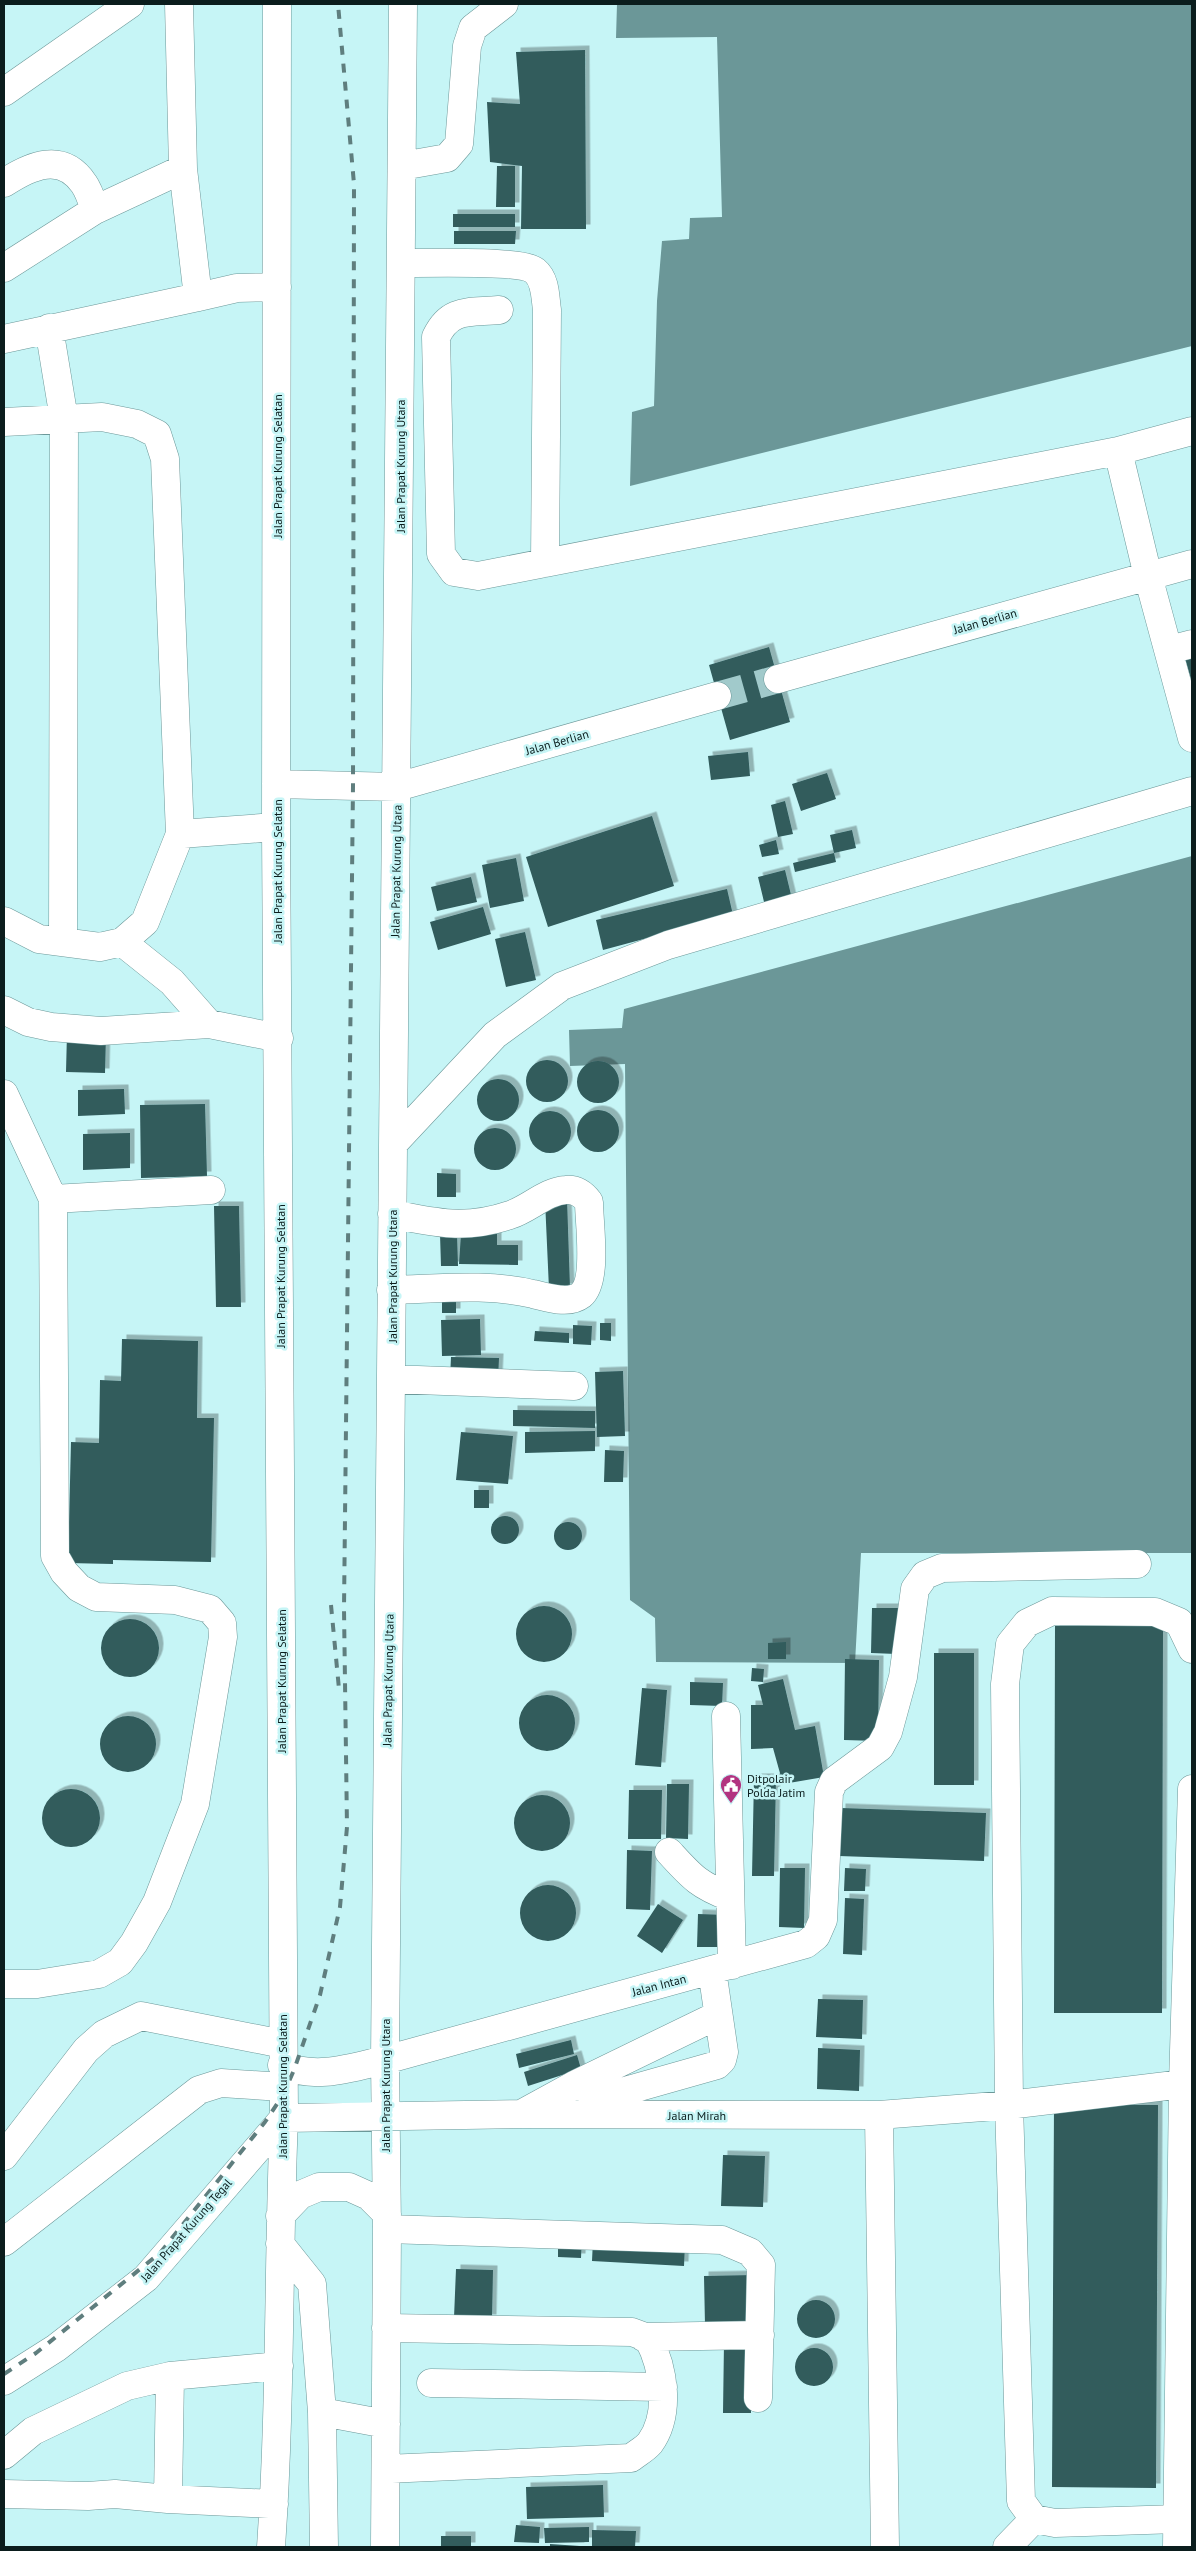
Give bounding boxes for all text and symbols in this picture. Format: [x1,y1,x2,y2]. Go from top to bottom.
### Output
street label: Jalan Prapat Kurung Selatan [270,394,285,539]
street label: Jalan Prapat Kurung Utara [393,400,408,533]
street label: Jalan Berlian [951,605,1018,637]
street label: Jalan Berlian [523,726,590,758]
street label: Jalan Prapat Kurung Selatan [270,799,285,944]
street label: Jalan Prapat Kurung Utara [387,804,405,939]
street label: Jalan Prapat Kurung Selatan [273,1204,288,1349]
street label: Jalan Prapat Kurung Utara [385,1210,400,1343]
street label: Jalan Prapat Kurung Selatan [274,1609,289,1754]
street label: Jalan Prapat Kurung Utara [379,1613,397,1748]
place label: Ditpolair Polda Jatim [747,1771,805,1800]
public building icon: Ditpolair Polda Jatim [719,1773,743,1804]
street label: Jalan Intan [629,1971,688,2000]
street label: Jalan Prapat Kurung Selatan [275,2014,290,2159]
street label: Jalan Prapat Kurung Utara [378,2019,393,2152]
street label: Jalan Mirah [667,2108,726,2123]
street label: Jalan Prapat Kurung Tegal [137,2175,235,2285]

